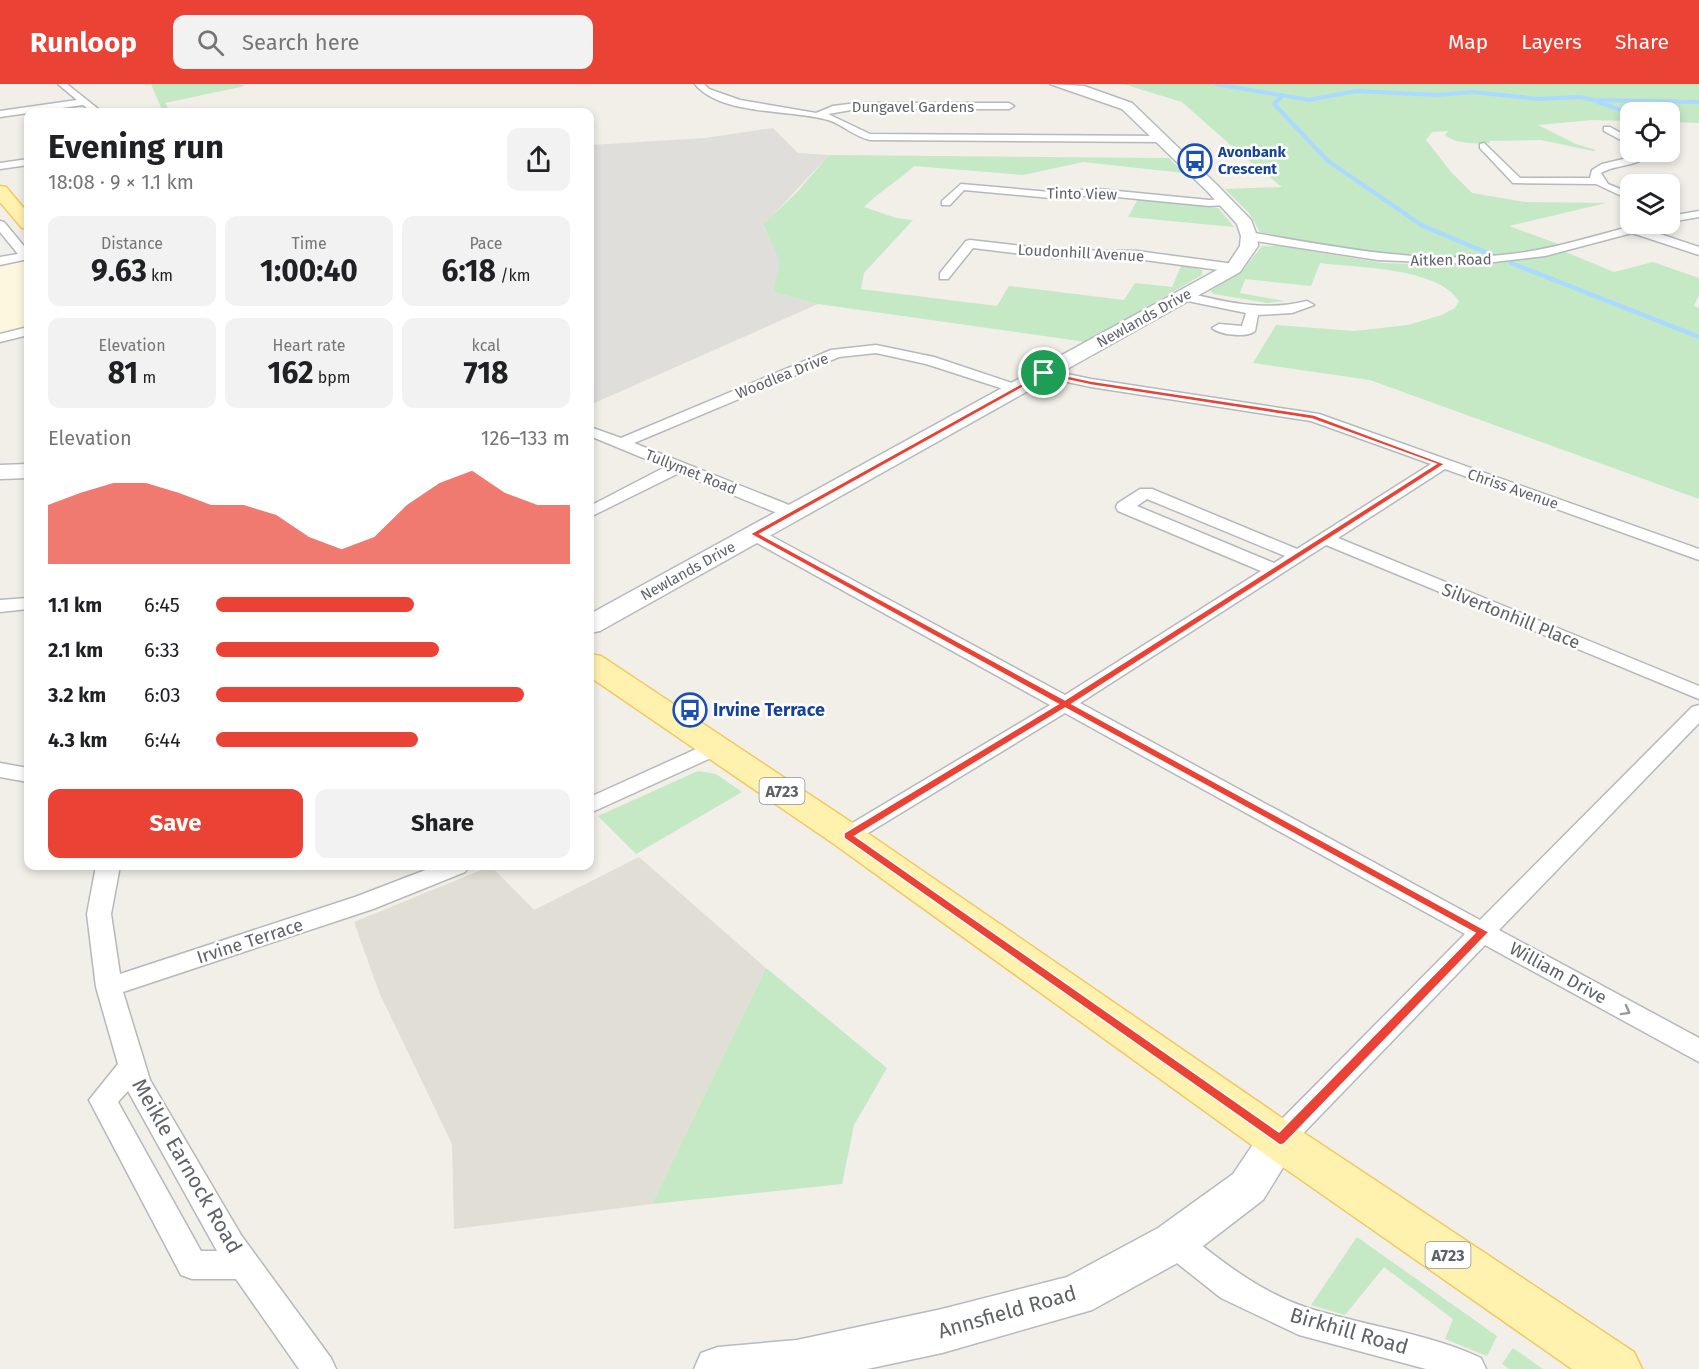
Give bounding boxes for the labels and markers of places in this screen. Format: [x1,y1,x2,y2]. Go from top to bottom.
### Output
bus stop icon: Avonbank Crescent [1177,143,1213,179]
place label: Avonbank Crescent [1217,143,1287,178]
pin [1018,347,1069,398]
bus stop icon: Irvine Terrace [672,692,708,728]
place label: Irvine Terrace [713,699,825,721]

